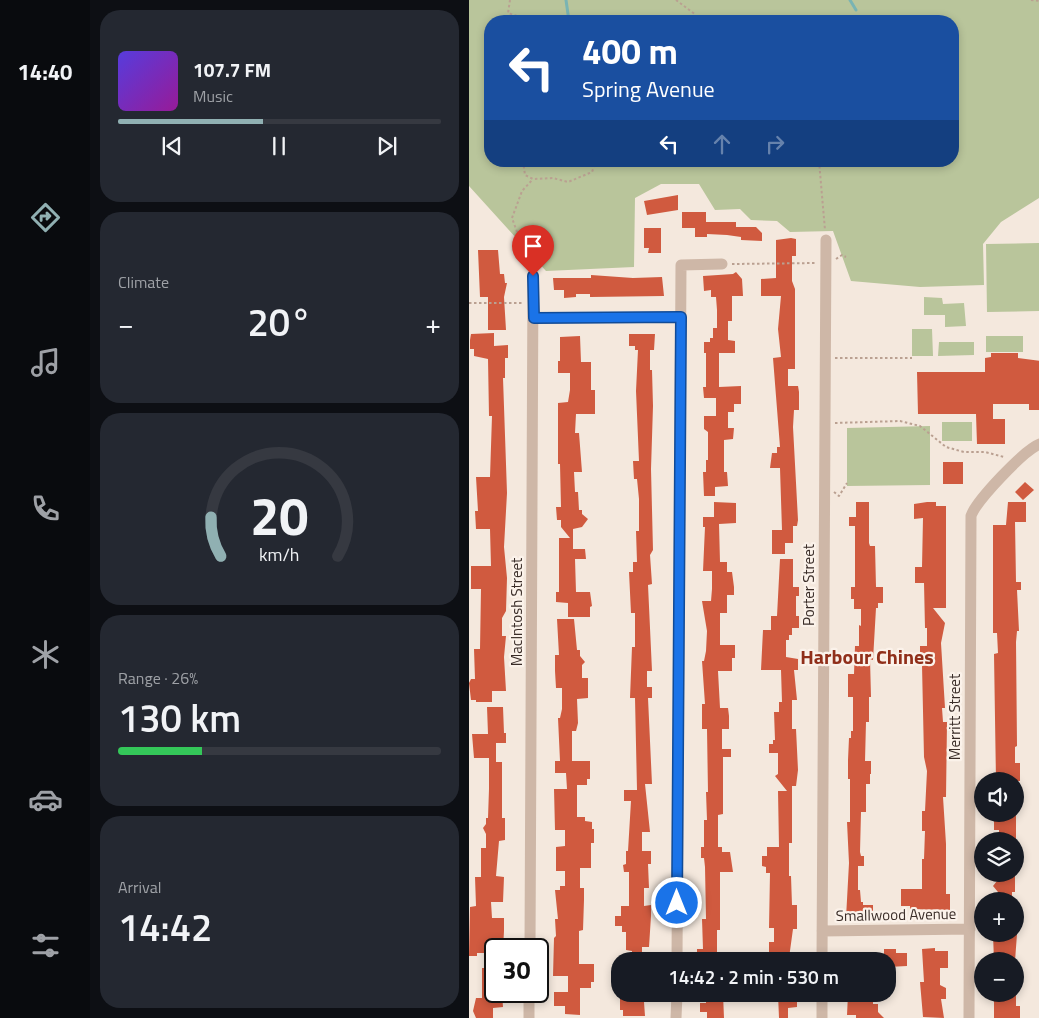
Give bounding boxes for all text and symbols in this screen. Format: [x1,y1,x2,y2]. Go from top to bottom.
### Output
text: 400 m [582,24,678,78]
icon: left [499,35,564,100]
text: 14:40 [18,55,72,89]
text: 107.7 FM [193,55,271,84]
text: Spring Avenue [582,72,715,106]
text: Music [193,84,233,108]
icon: left [655,130,683,158]
icon: ahead [708,130,736,158]
icon: right [761,130,789,158]
icon: previous [158,132,186,160]
icon: pause [265,132,293,160]
icon: next [373,132,401,160]
icon: directions [28,200,63,235]
pin [512,225,554,276]
icon: arrive [519,232,547,260]
text: Climate [118,270,169,294]
text: 20° [248,293,311,351]
text: − [118,302,134,345]
text: + [425,302,441,345]
icon: music [28,345,63,380]
text: 20 [250,476,309,555]
icon: phone [28,491,63,526]
text: km/h [259,541,300,568]
street label: Porter Street [797,543,820,626]
street label: MacIntosh Street [505,557,528,666]
icon: climate [28,637,63,672]
district label: Harbour Chines [800,641,934,672]
text: Range · 26% [118,666,198,690]
street label: Merritt Street [943,673,966,760]
text: 130 km [118,689,241,747]
map controls [974,772,1024,1002]
button: sound [974,772,1024,822]
icon: car [28,782,63,817]
button: layers [974,832,1024,882]
text: Arrival [118,875,161,899]
position arrow [650,876,702,928]
button: + [974,892,1024,942]
text: 14:42 [118,898,212,956]
street label: Smallwood Avenue [836,902,956,927]
icon: filters [28,928,63,963]
speed limit sign: 30 [484,938,549,1003]
button: − [974,952,1024,1002]
text: 14:42 · 2 min · 530 m [668,962,839,991]

